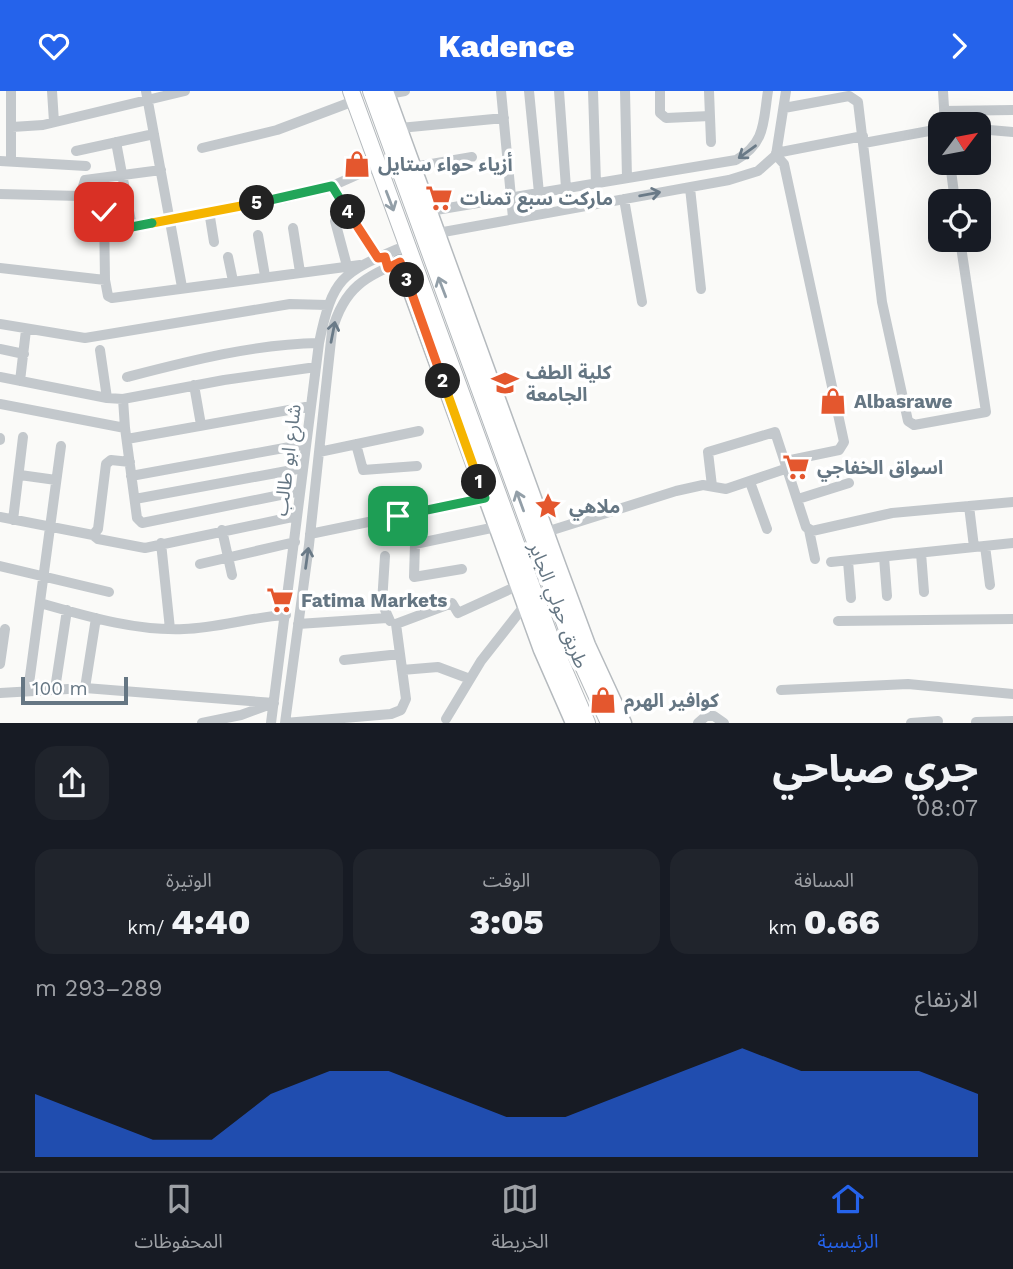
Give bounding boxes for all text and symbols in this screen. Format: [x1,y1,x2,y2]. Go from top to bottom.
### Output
icon: heart [35,27,73,65]
text: Kadence [438,27,575,65]
icon: forward [940,27,978,65]
north arrow [928,112,990,175]
map controls [928,112,991,252]
one-way arrow [737,144,756,159]
shop icon: أزياء حواء ستايل [342,149,372,179]
place label: أزياء حواء ستايل [378,151,513,176]
pin [74,182,134,242]
supermarket icon: ماركت سبع تمنات [424,183,454,213]
pin: 5 [240,185,274,221]
place label: ماركت سبع تمنات [460,187,613,213]
one-way arrow [638,187,661,200]
button: locate [928,189,991,252]
one-way arrow [385,190,398,212]
text: 5 [251,191,262,214]
icon: check [85,193,123,231]
pin: 4 [330,195,366,229]
text: 4 [341,200,354,223]
pin: 3 [390,263,424,297]
text: 3 [401,268,412,291]
one-way arrow [434,277,447,299]
one-way arrow [327,321,340,344]
place label: كلية الطف الجامعة [526,361,612,406]
pin: 2 [426,363,460,399]
school or university icon: كلية الطف الجامعة [490,368,520,398]
text: 2 [437,369,448,392]
shop icon: Albasrawe [818,386,848,416]
place label: Albasrawe [854,390,953,413]
street label: شارع ابو طالب [269,403,308,518]
supermarket icon: اسواق الخفاجي [781,452,811,482]
place label: اسواق الخفاجي [817,456,943,482]
pin: 1 [462,465,496,499]
text: 1 [474,470,483,493]
pin [368,486,428,546]
one-way arrow [513,490,525,512]
place icon: ملاهي [533,491,563,521]
place label: ملاهي [569,495,620,521]
icon: arrive [379,497,417,535]
street label: طريق حولي الجاير [520,538,593,673]
one-way arrow [301,547,314,570]
supermarket icon: Fatima Markets [265,585,295,615]
place label: Fatima Markets [301,589,447,612]
scale bar [21,674,128,706]
text: 100 m [32,677,88,700]
shop icon: كوافير الهرم [588,685,618,715]
place label: كوافير الهرم [624,689,719,715]
button: share [35,746,109,820]
text: جري صباحي [772,747,978,791]
text: 08:07 [916,795,978,822]
text: الوتيرة [166,869,212,892]
text: الوقت [483,869,530,892]
text: المسافة [794,869,854,892]
text: 4:40 [171,901,250,943]
text: 3:05 [469,901,544,943]
text: 0.66 [804,901,880,943]
text: /km [127,916,171,939]
text: km [768,916,804,939]
text: 289–293 m [35,975,162,1002]
text: الارتفاع [915,986,978,1013]
tab: المحفوظات [134,1180,223,1262]
tab: الخريطة [492,1180,549,1262]
tab: الرئيسية [817,1180,879,1262]

